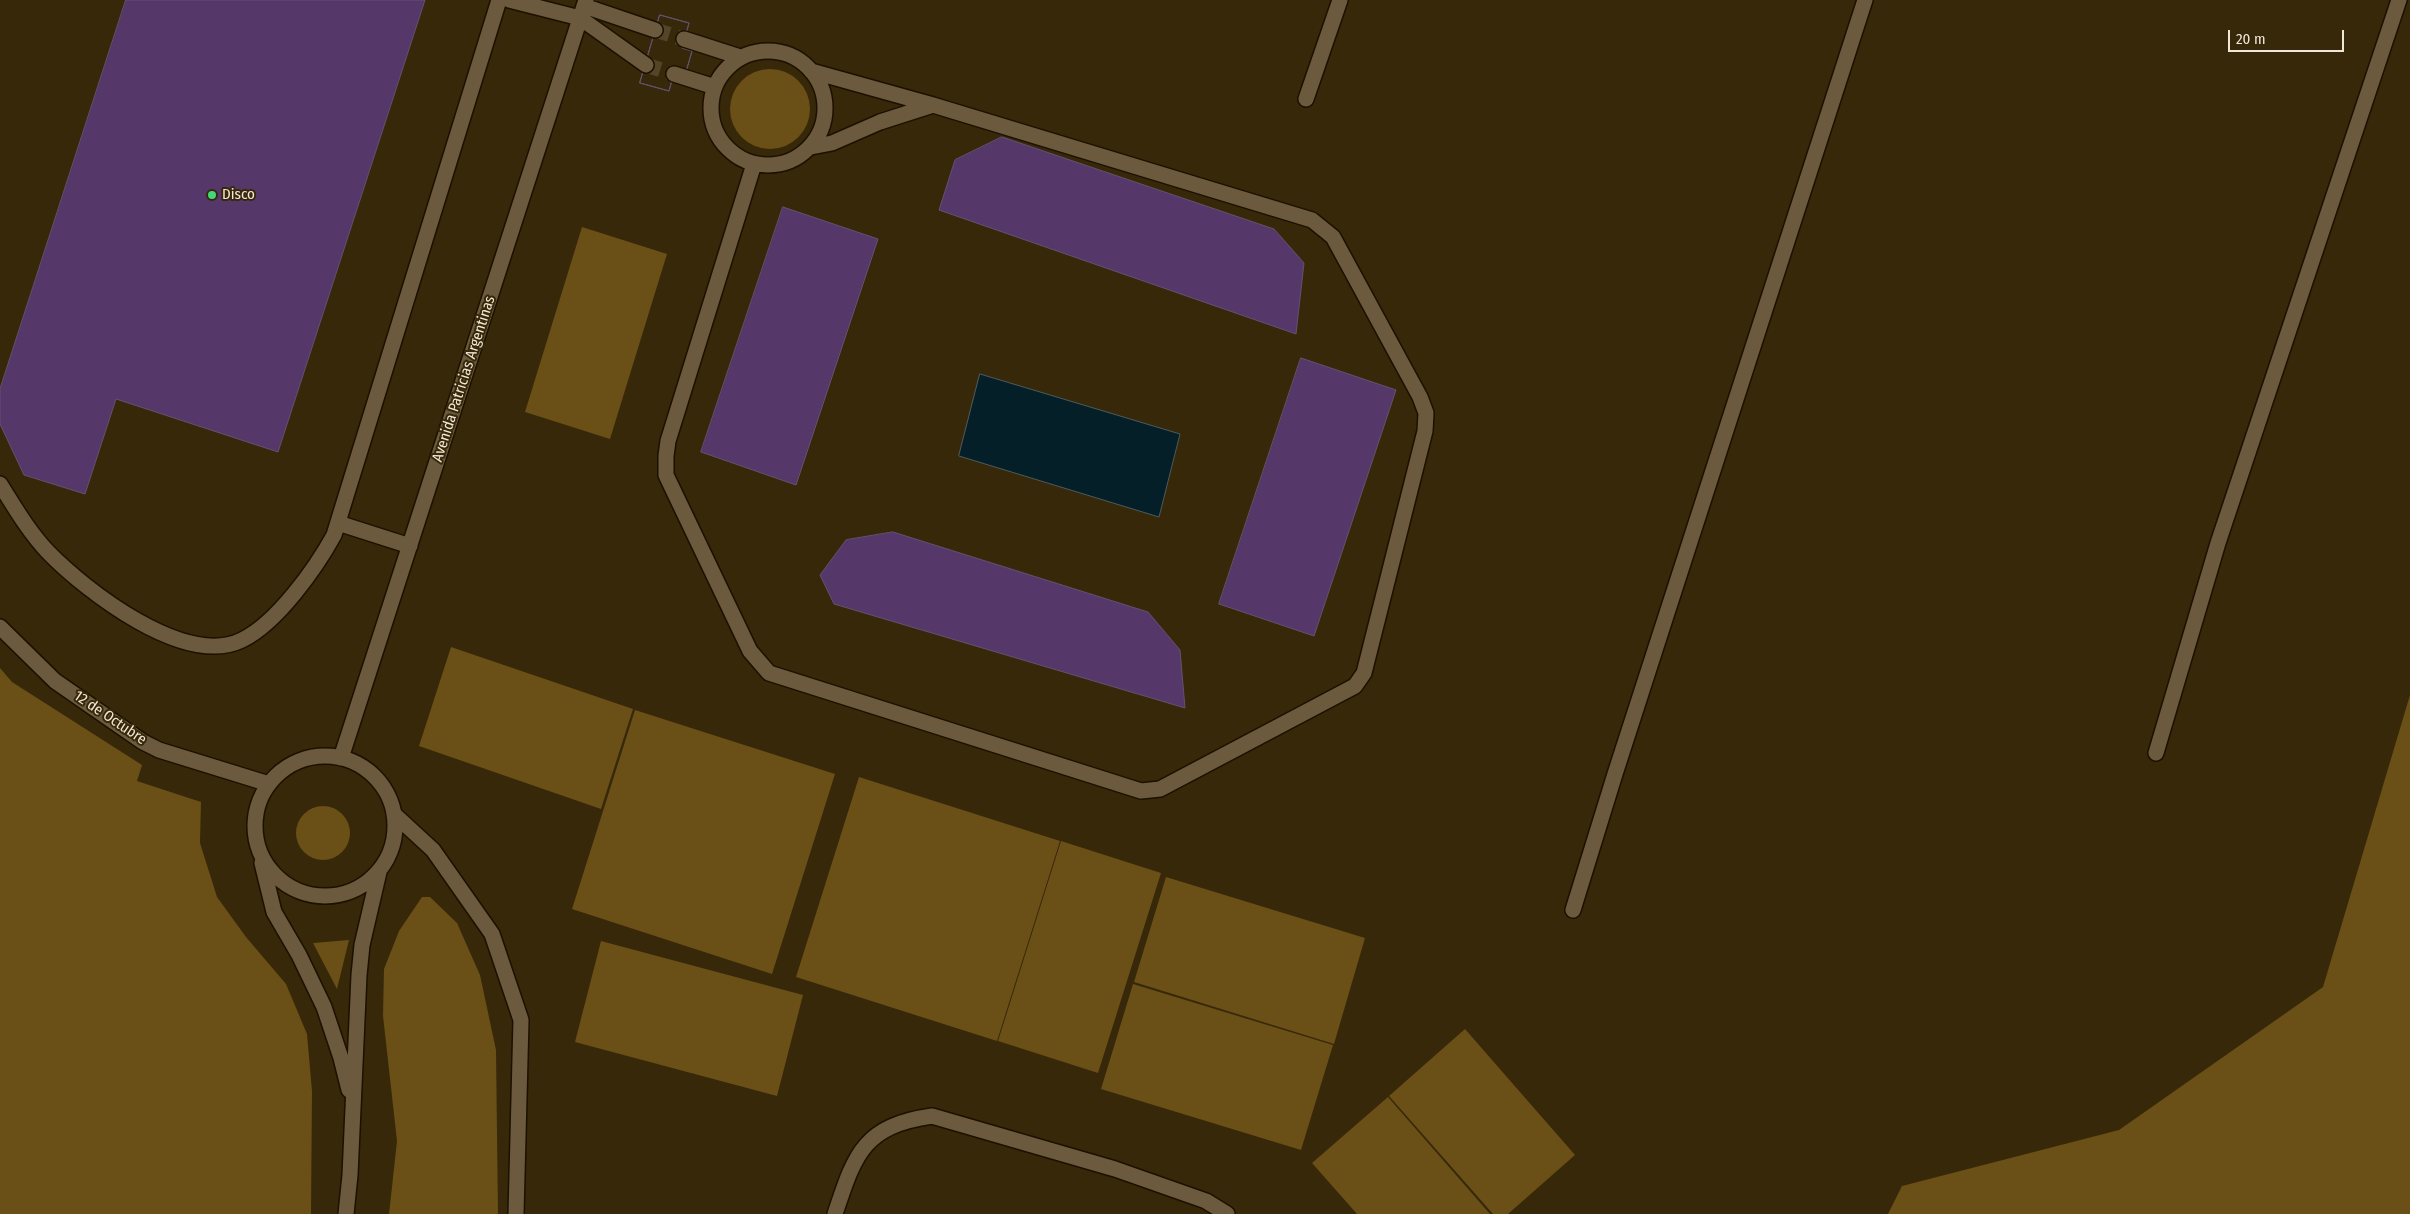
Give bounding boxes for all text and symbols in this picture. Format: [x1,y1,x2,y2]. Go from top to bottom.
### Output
scale bar [2230,20,2346,52]
text: 20 m [2236,30,2266,48]
place label: Disco [222,186,255,204]
marker: Disco [206,189,218,201]
street label: Avenida Patricias Argentinas [429,294,499,464]
street label: 12 de Octubre [70,687,150,749]

